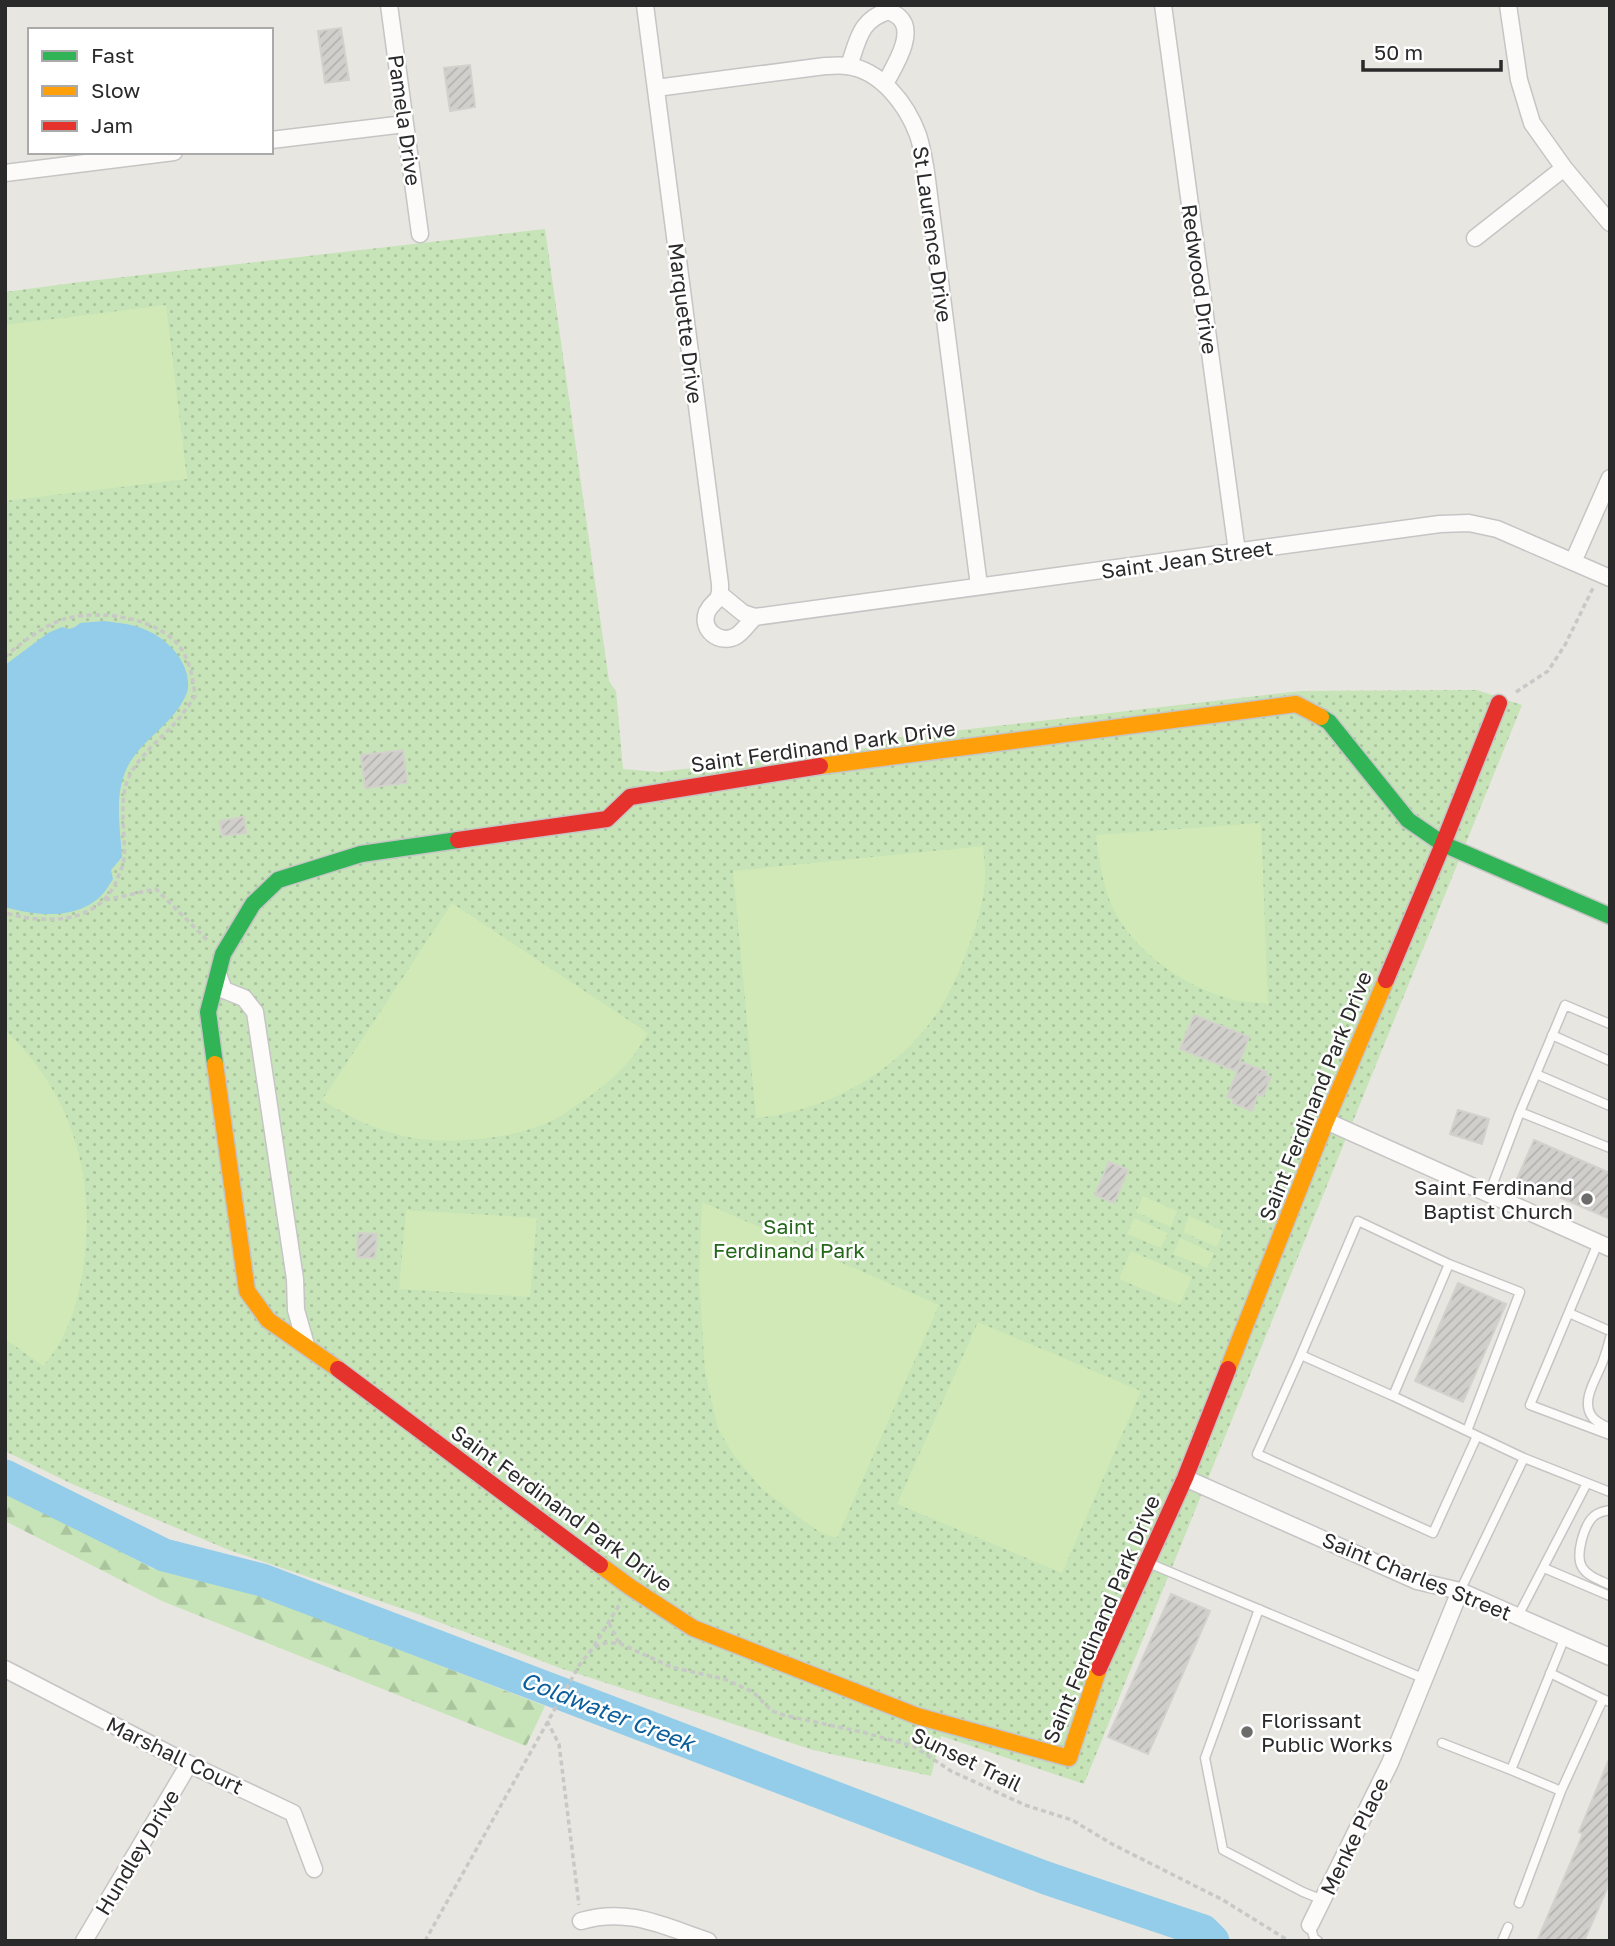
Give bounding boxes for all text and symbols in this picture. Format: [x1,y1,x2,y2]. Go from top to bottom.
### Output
legend [28,28,273,154]
scale bar [1363,28,1501,72]
text: 50 m [1374,39,1423,65]
text: Fast [91,42,134,68]
street label: Pamela Drive [383,53,427,187]
text: Slow [91,77,140,103]
text: Jam [91,112,133,138]
street label: St Laurence Drive [908,144,958,324]
street label: Redwood Drive [1177,202,1223,356]
street label: Marquette Drive [663,241,709,405]
street label: Saint Jean Street [1099,534,1275,584]
street label: Saint Ferdinand Park Drive [689,715,957,777]
street label: Saint Ferdinand Park Drive [1253,967,1377,1225]
place label: Saint Ferdinand Baptist Church [1414,1174,1573,1224]
marker: Saint Ferdinand Baptist Church [1579,1191,1595,1207]
park label: Saint Ferdinand Park [713,1213,865,1263]
street label: Saint Ferdinand Park Drive [446,1419,678,1597]
street label: Saint Ferdinand Park Drive [1037,1491,1165,1747]
street label: Saint Charles Street [1319,1526,1515,1626]
water label: Coldwater Creek [518,1665,700,1758]
place label: Florissant Public Works [1261,1707,1393,1757]
street label: Marshall Court [102,1711,248,1799]
street label: Sunset Trail [908,1721,1026,1797]
marker: Florissant Public Works [1239,1724,1255,1740]
street label: Menke Place [1314,1773,1394,1899]
street label: Hundley Drive [89,1785,185,1919]

